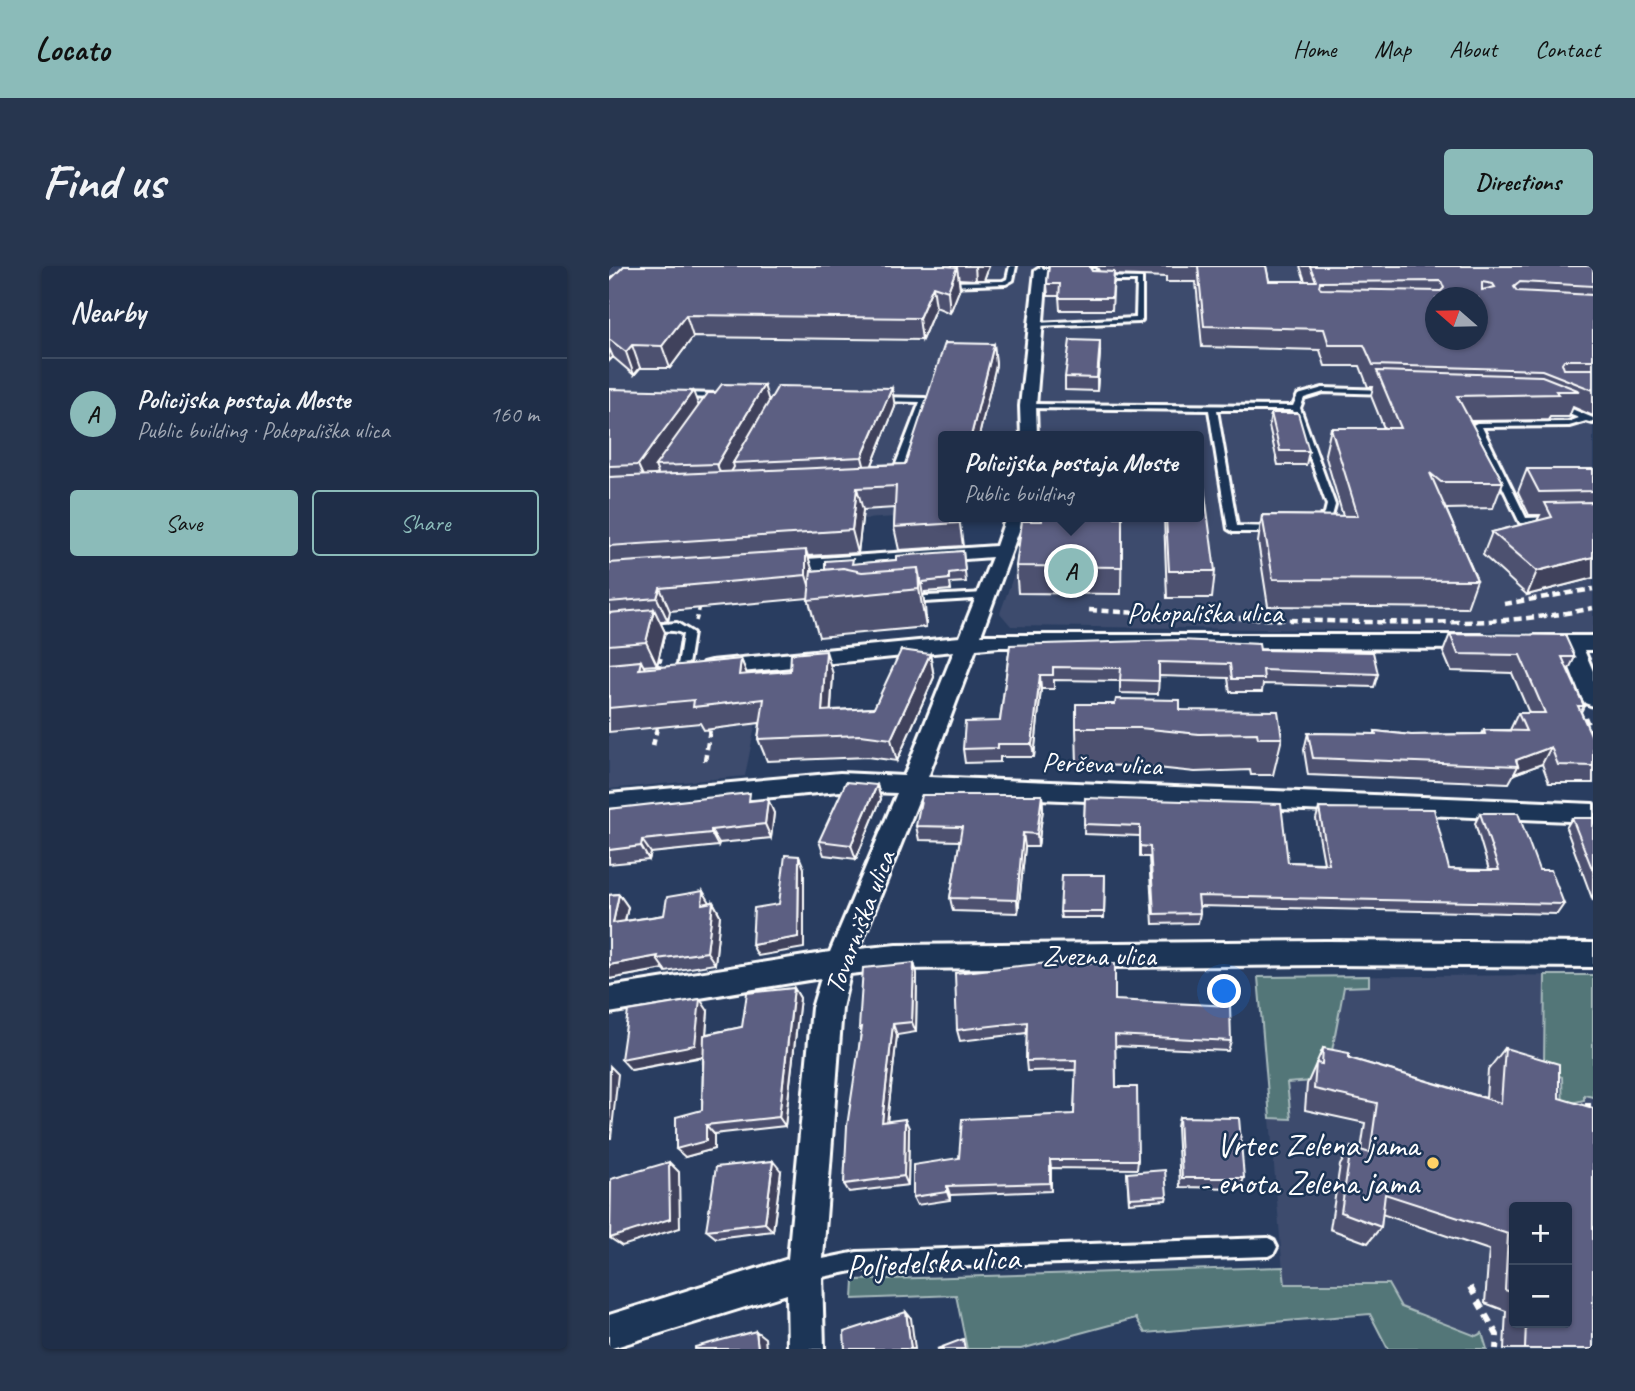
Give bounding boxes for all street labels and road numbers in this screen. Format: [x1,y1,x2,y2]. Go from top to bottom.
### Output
street label: Pokopališka ulica [1127,595,1285,630]
street label: Perčeva ulica [1041,744,1164,783]
street label: Tovarniška ulica [816,844,903,999]
street label: Zvezna ulica [1042,938,1157,973]
street label: Poljedelska ulica [845,1236,1024,1288]

